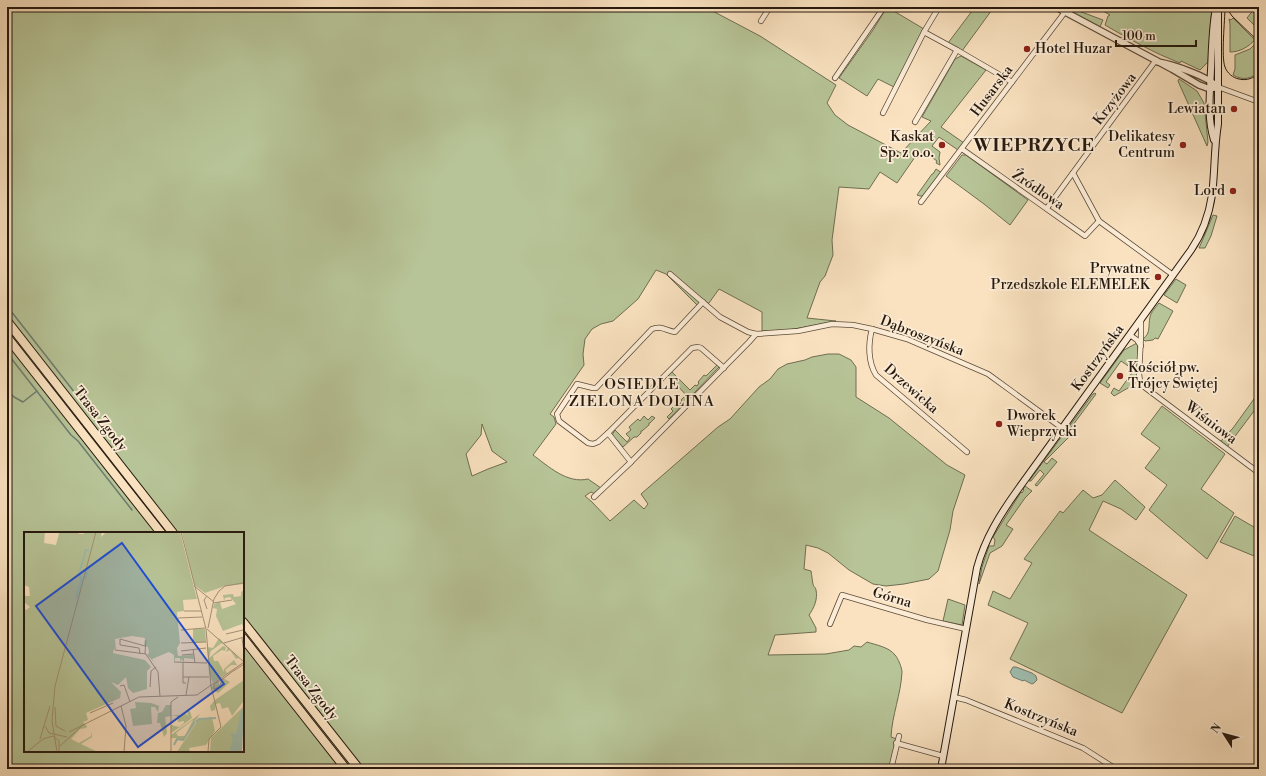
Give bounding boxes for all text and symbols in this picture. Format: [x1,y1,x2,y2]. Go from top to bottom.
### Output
scale bar [1116,22,1196,48]
text: 100 m [1122,29,1156,44]
place label: Hotel Huzar [1035,40,1112,58]
marker: Hotel Huzar [1022,44,1032,54]
street label: Husarska [967,61,1018,120]
street label: Krzyżowa [1089,69,1141,129]
place label: Lewiatan [1168,100,1227,118]
marker: Lewiatan [1229,104,1239,114]
place label: Kaskat Sp. z o.o. [880,128,934,162]
place label: Delikatesy Centrum [1108,128,1175,162]
district label: WIEPRZYCE [972,134,1095,157]
marker: Kaskat Sp. z o.o. [937,140,947,150]
marker: Delikatesy Centrum [1178,140,1188,150]
street label: Źródłowa [1008,164,1070,215]
place label: Lord [1194,182,1225,200]
marker: Lord [1228,186,1238,196]
place label: Prywatne Przedszkole ELEMELEK [991,260,1151,294]
marker: Prywatne Przedszkole ELEMELEK [1153,272,1163,282]
street label: Dąbroszyńska [877,312,967,361]
street label: Kostrzyńska [1068,320,1129,395]
place label: Kościół pw. Trójcy Świętej [1128,359,1218,393]
street label: Drzewicka [880,360,943,418]
marker: Kościół pw. Trójcy Świętej [1115,371,1125,381]
district label: OSIEDLE ZIELONA DOLINA [569,375,715,411]
street label: Trasa Zgody [69,383,131,455]
street label: Wiśniowa [1181,397,1241,449]
place label: Dworek Wieprzycki [1006,407,1078,441]
marker: Dworek Wieprzycki [994,419,1004,429]
inset map [24,532,244,752]
street label: Górna [870,584,915,612]
street label: Trasa Zgody [280,652,342,724]
street label: Kostrzyńska [1001,695,1081,741]
north arrow [1204,714,1244,754]
text: N [1208,721,1225,736]

